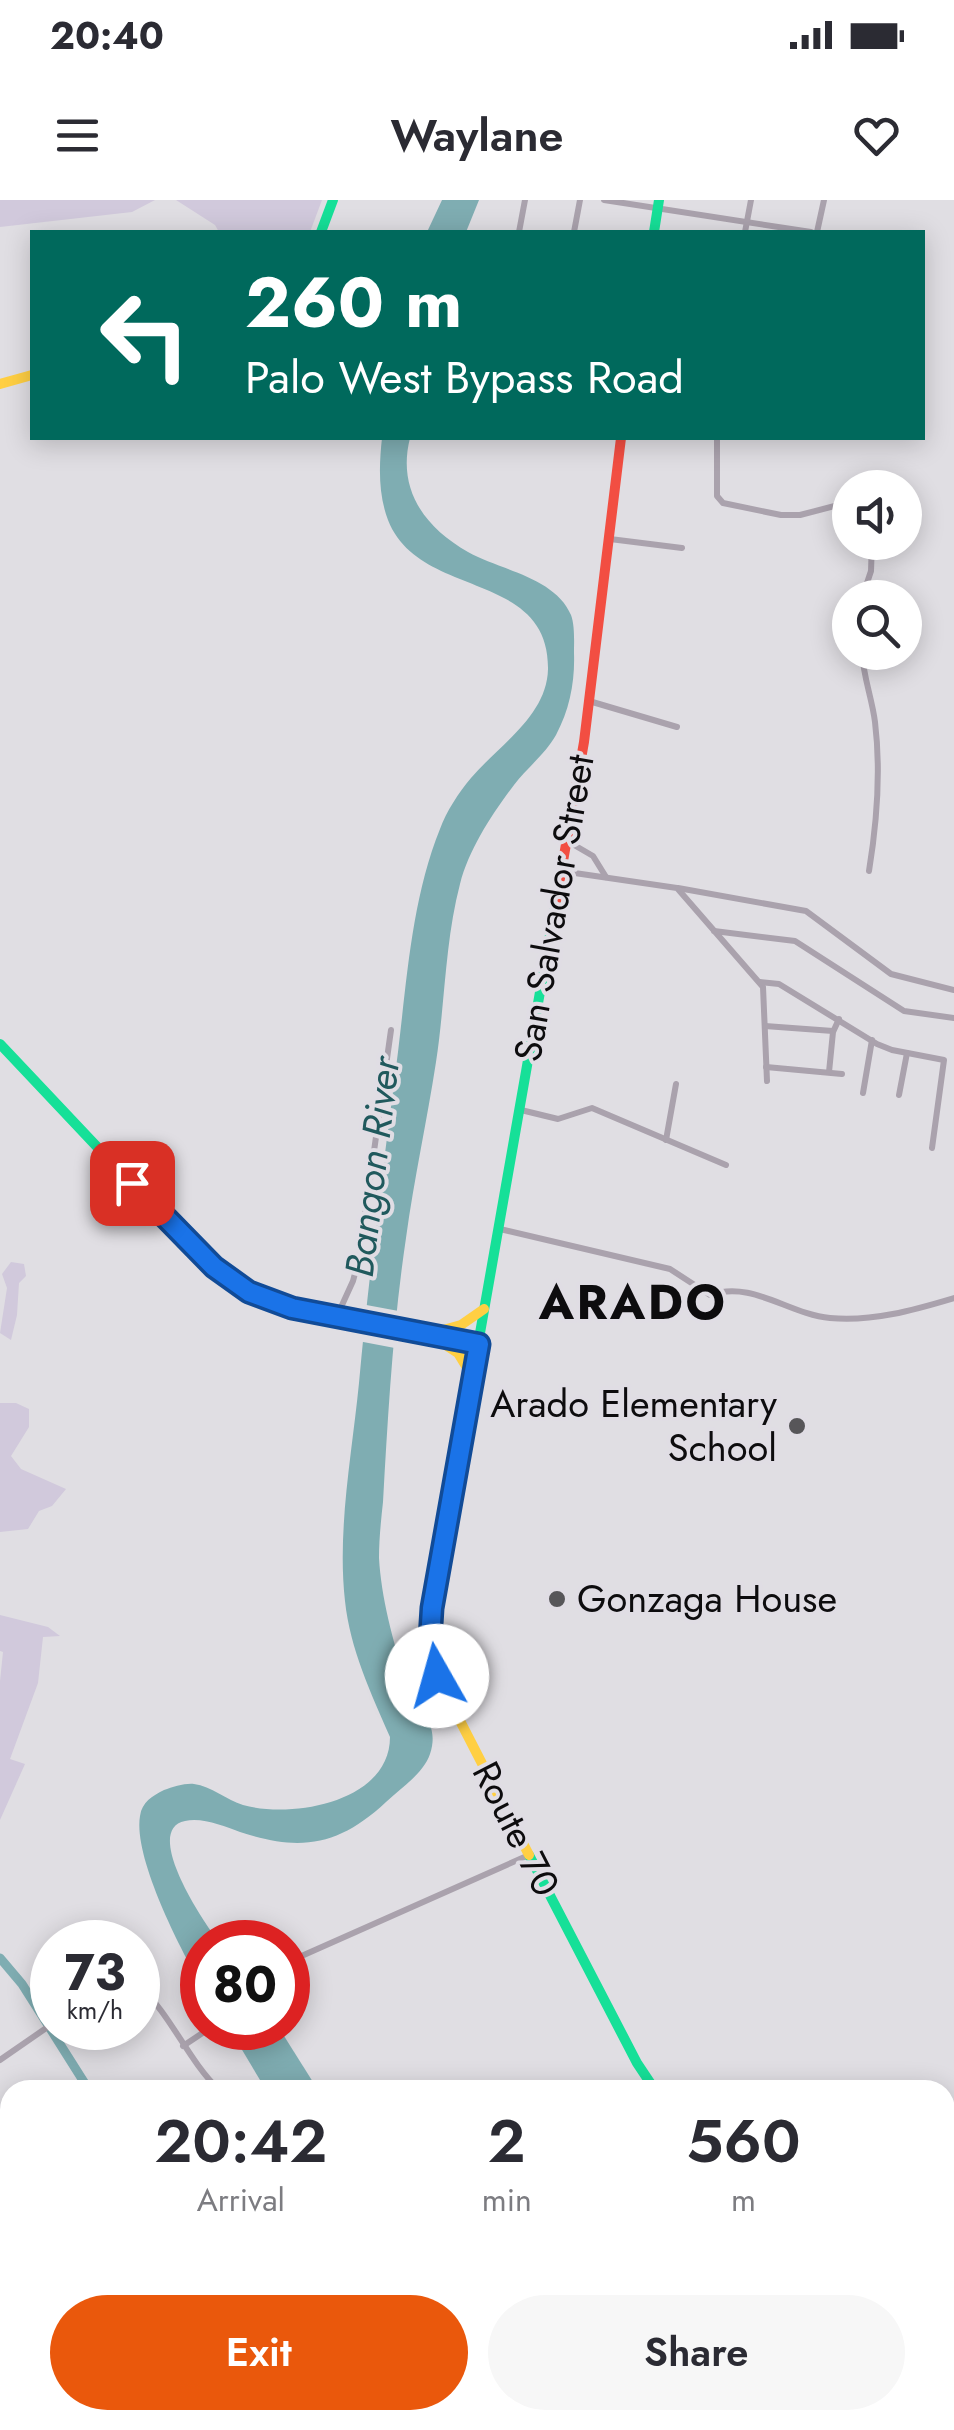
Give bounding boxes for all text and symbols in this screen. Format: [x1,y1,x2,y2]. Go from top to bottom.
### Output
text: 20:40 [50,8,164,63]
text: Waylane [390,103,564,168]
icon: menu [50,108,105,163]
icon: heart [849,108,904,163]
text: 260 m [245,252,463,353]
icon: left [80,270,210,400]
text: Palo West Bypass Road [245,345,684,410]
map controls [832,470,922,670]
button: sound [832,470,922,560]
button: search [832,580,922,670]
street label: San Salvador Street [499,750,608,1066]
water label: Bangon River [330,1051,415,1280]
pin [90,1141,175,1226]
icon: arrive [105,1156,160,1211]
district label: ARADO [538,1268,727,1337]
place label: Arado Elementary School [490,1376,777,1475]
marker: Arado Elementary School [786,1415,808,1437]
place label: Gonzaga House [577,1571,837,1626]
marker: Gonzaga House [546,1588,568,1610]
position arrow [385,1624,489,1728]
street label: Route 70 [459,1752,574,1906]
speed limit sign: 80 [180,1920,310,2050]
text: 73 [64,1936,126,2009]
text: km/h [67,1992,123,2028]
text: 20:42 [155,2098,327,2185]
text: 2 [488,2098,526,2185]
text: 560 [686,2098,800,2185]
text: Arrival [197,2177,285,2223]
text: min [482,2177,532,2223]
text: m [731,2177,756,2223]
button: Exit [50,2295,468,2410]
button: Share [488,2295,905,2410]

